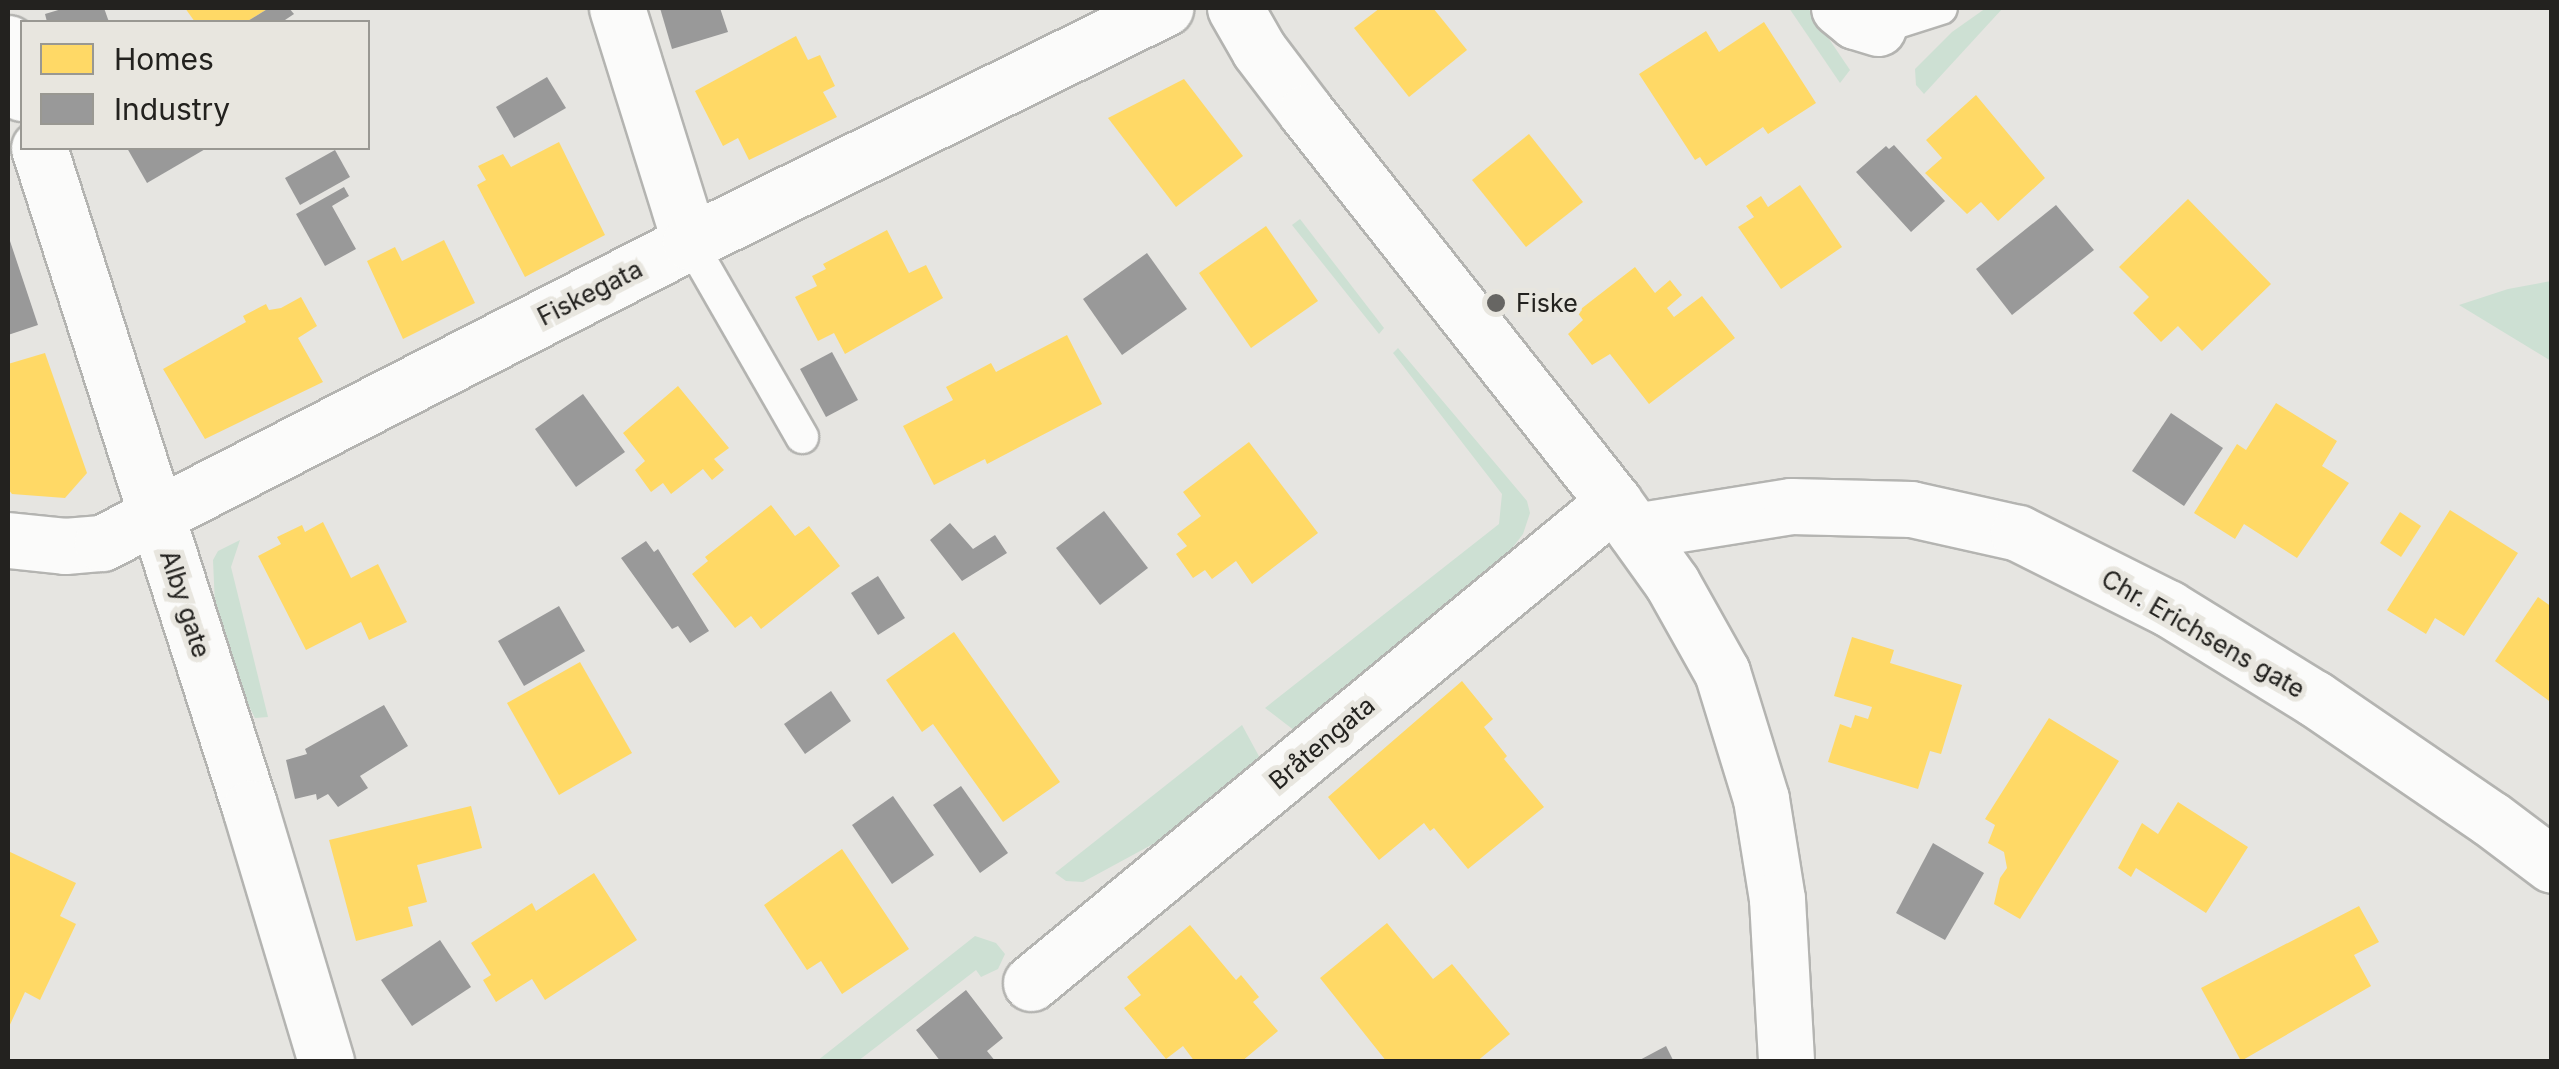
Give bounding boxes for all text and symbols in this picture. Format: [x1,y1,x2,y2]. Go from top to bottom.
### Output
legend [20,20,370,150]
text: Homes [114,41,214,77]
text: Industry [114,91,230,127]
street label: Fiskegata [533,254,647,332]
place label: Fiske [1516,288,1578,318]
marker: Fiske [1485,292,1507,314]
street label: Alby gate [154,547,216,661]
street label: Chr. Erichsens gate [2096,564,2310,704]
street label: Bråtengata [1263,690,1381,796]

